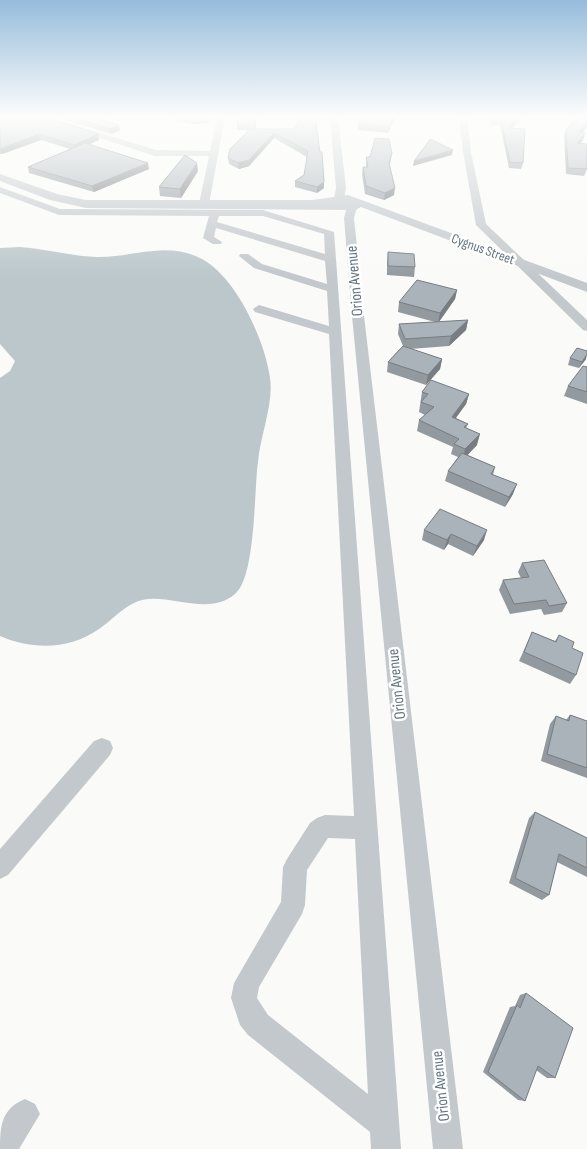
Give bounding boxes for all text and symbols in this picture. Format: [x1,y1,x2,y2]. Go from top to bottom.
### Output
street label: Cygnus Street [449,230,517,268]
street label: Orion Avenue [342,245,368,317]
street label: Orion Avenue [384,648,410,720]
street label: Orion Avenue [428,1050,454,1122]

